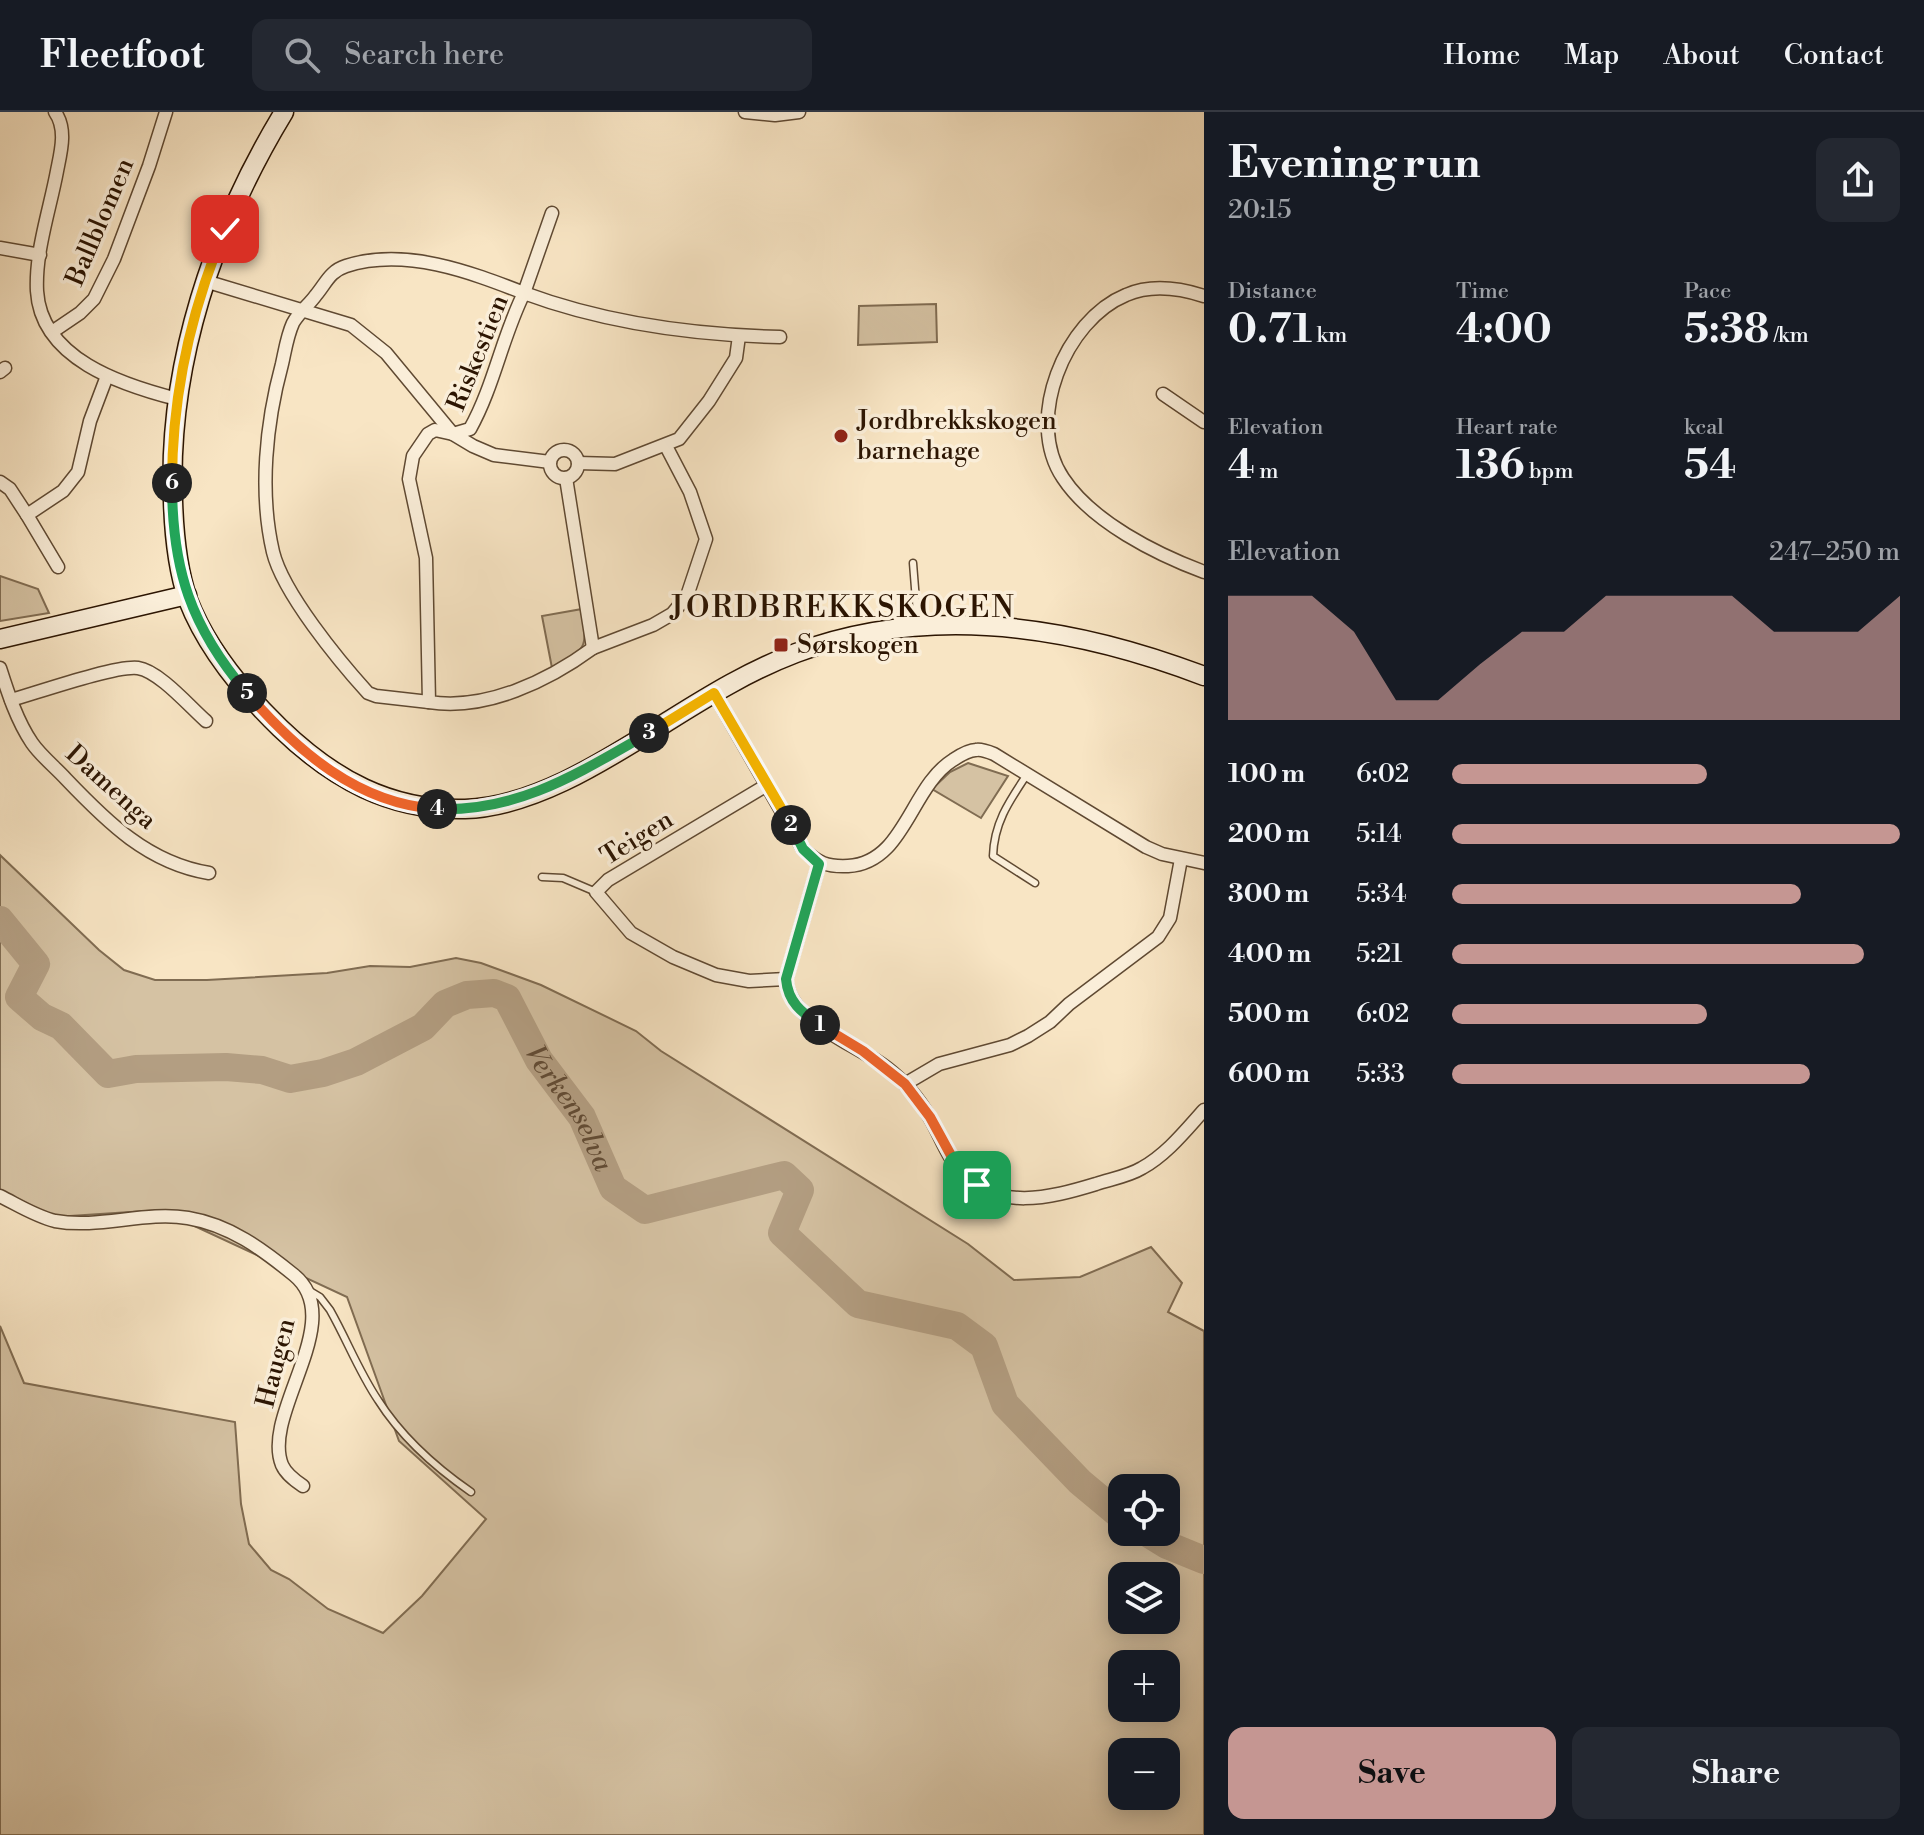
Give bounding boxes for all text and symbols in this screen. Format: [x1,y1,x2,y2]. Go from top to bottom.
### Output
search box [252,19,812,91]
text: Fleetfoot [40,32,204,79]
icon: search [280,33,324,77]
text: Search here [344,36,504,74]
text: Home [1444,38,1520,73]
text: Map [1564,38,1619,73]
text: About [1663,38,1740,73]
text: Contact [1784,38,1884,73]
text: Evening run [1228,136,1481,191]
button: share [1816,138,1900,222]
street label: Ballblomen [58,153,141,291]
text: 20:15 [1228,194,1291,226]
pin [191,195,259,263]
icon: check [203,207,247,251]
text: Distance [1228,278,1317,305]
text: Time [1456,278,1509,305]
text: Pace [1684,278,1731,305]
street label: Riskestien [440,290,516,416]
text: 0.71 [1228,305,1312,355]
text: 4:00 [1456,305,1552,355]
text: 5:38 [1684,305,1769,355]
text: km [1312,322,1347,349]
text: /km [1769,322,1809,349]
place label: Jordbrekkskogen barnehage [856,405,1057,467]
text: Elevation [1228,414,1323,441]
text: Heart rate [1456,414,1558,441]
text: kcal [1684,414,1724,441]
marker: Jordbrekkskogen barnehage [832,427,850,445]
text: 4 [1228,441,1255,491]
text: 136 [1456,441,1524,491]
text: 54 [1684,441,1736,491]
text: m [1255,458,1279,485]
text: bpm [1524,458,1574,485]
pin: 6 [152,463,192,503]
text: 6 [165,469,179,496]
text: Elevation [1228,536,1341,568]
text: 247–250 m [1769,536,1900,568]
district label: JORDBREKKSKOGEN [669,589,1016,627]
place label: Sørskogen [797,629,919,661]
marker: Sørskogen [772,636,790,654]
pin: 5 [227,673,267,713]
text: 5 [240,679,254,706]
pin: 3 [629,713,669,753]
text: 3 [642,719,656,746]
street label: Damenga [59,738,164,837]
text: 100 m [1228,758,1305,790]
text: 6:02 [1356,758,1409,790]
pin: 4 [417,789,457,829]
text: 4 [430,795,444,822]
street label: Teigen [595,803,679,873]
pin: 2 [771,805,811,845]
text: 2 [784,811,798,838]
text: 200 m [1228,818,1310,850]
text: 5:14 [1356,818,1402,850]
text: 300 m [1228,878,1309,910]
text: 5:34 [1356,878,1406,910]
text: 400 m [1228,938,1311,970]
text: 5:21 [1356,938,1403,970]
text: 500 m [1228,998,1310,1030]
text: 6:02 [1356,998,1409,1030]
pin: 1 [800,1005,840,1045]
text: 1 [815,1011,825,1038]
water label: Verkenselva [517,1039,621,1177]
text: 600 m [1228,1058,1310,1090]
text: 5:33 [1356,1058,1405,1090]
pin [943,1151,1011,1219]
icon: arrive [955,1163,999,1207]
street label: Haugen [250,1315,302,1411]
map controls [1108,1474,1180,1810]
button: locate [1108,1474,1180,1546]
button: layers [1108,1562,1180,1634]
button: + [1108,1650,1180,1722]
button: Save [1228,1727,1556,1819]
button: Share [1572,1727,1900,1819]
button: − [1108,1738,1180,1810]

